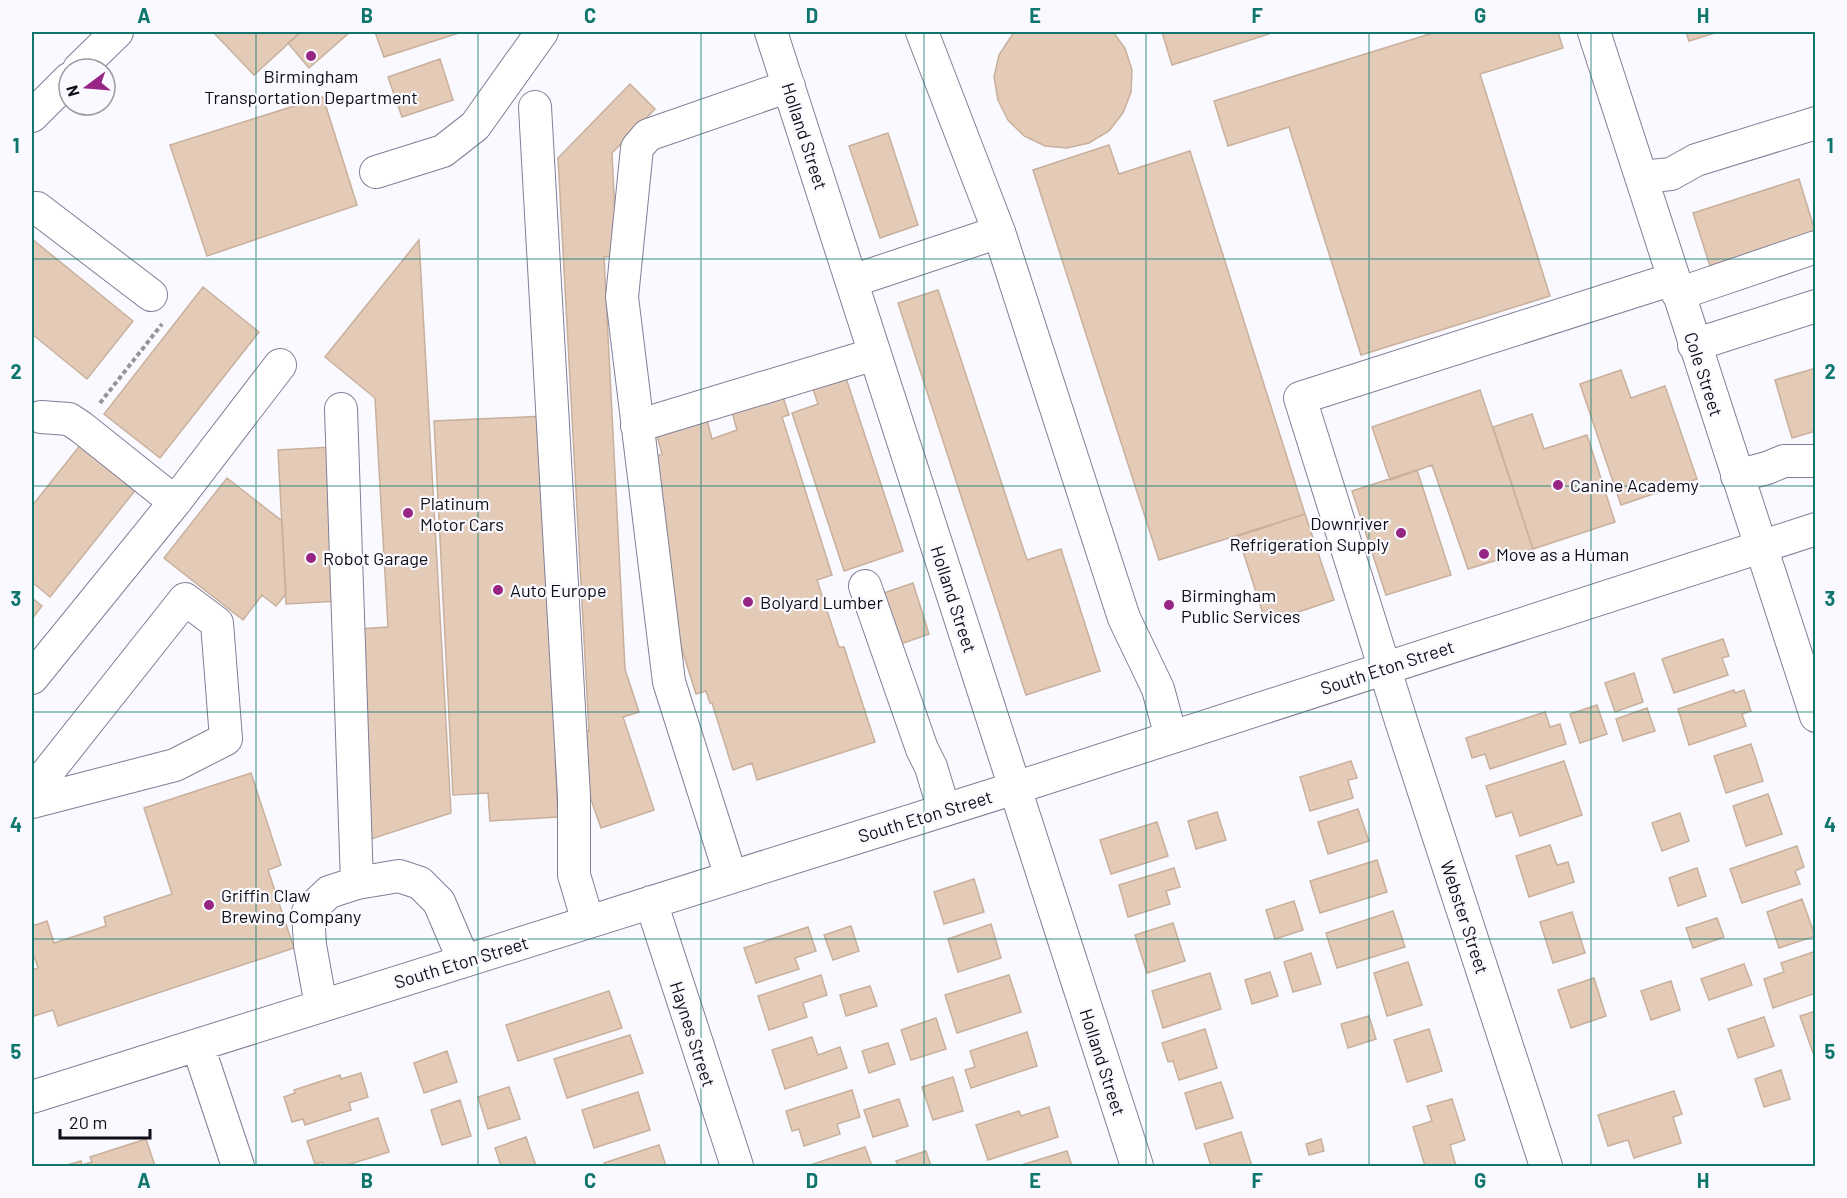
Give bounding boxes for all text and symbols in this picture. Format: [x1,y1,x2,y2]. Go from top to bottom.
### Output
text: A [137,3,151,27]
text: B [361,3,373,27]
text: C [584,3,596,27]
text: D [806,3,818,27]
text: E [1029,3,1041,27]
text: F [1251,3,1263,27]
text: G [1474,3,1486,27]
text: H [1697,3,1709,27]
marker: Birmingham Transportation Department [304,49,318,63]
north arrow [57,57,117,117]
place label: Birmingham Transportation Department [204,65,418,108]
street label: Holland Street [777,80,833,192]
text: N [62,84,83,99]
text: 1 [12,133,20,157]
text: 1 [1826,133,1834,157]
street label: Cole Street [1680,329,1728,419]
text: 2 [10,359,22,383]
text: 2 [1824,359,1836,383]
place label: Canine Academy [1570,474,1699,496]
marker: Canine Academy [1551,478,1565,492]
place label: Platinum Motor Cars [420,492,504,535]
marker: Platinum Motor Cars [401,506,415,520]
place label: Downriver Refrigeration Supply [1229,512,1389,555]
marker: Downriver Refrigeration Supply [1394,526,1408,540]
street label: Holland Street [926,543,982,655]
place label: Move as a Human [1496,543,1629,565]
place label: Robot Garage [323,547,428,569]
marker: Move as a Human [1477,547,1491,561]
marker: Robot Garage [304,551,318,565]
place label: Auto Europe [510,579,606,601]
marker: Auto Europe [491,583,505,597]
place label: Birmingham Public Services [1181,584,1301,627]
text: 3 [11,586,21,610]
text: 3 [1825,586,1835,610]
place label: Bolyard Lumber [760,591,883,613]
marker: Bolyard Lumber [741,595,755,609]
marker: Birmingham Public Services [1162,598,1176,612]
street label: South Eton Street [1317,635,1457,699]
street label: South Eton Street [855,785,995,847]
text: 4 [10,812,22,836]
text: 4 [1824,812,1836,836]
street label: Webster Street [1436,857,1494,977]
place label: Griffin Claw Brewing Company [221,884,361,927]
marker: Griffin Claw Brewing Company [202,898,216,912]
street label: South Eton Street [391,931,531,993]
street label: Haynes Street [666,978,720,1090]
street label: Holland Street [1075,1006,1131,1118]
text: 5 [11,1039,22,1063]
text: 5 [1825,1039,1836,1063]
scale bar [60,1102,150,1140]
text: 20 m [69,1111,107,1133]
text: A [137,1168,151,1192]
text: B [361,1168,373,1192]
text: C [584,1168,596,1192]
text: D [806,1168,818,1192]
text: E [1029,1168,1041,1192]
text: F [1251,1168,1263,1192]
text: G [1474,1168,1486,1192]
text: H [1697,1168,1709,1192]

